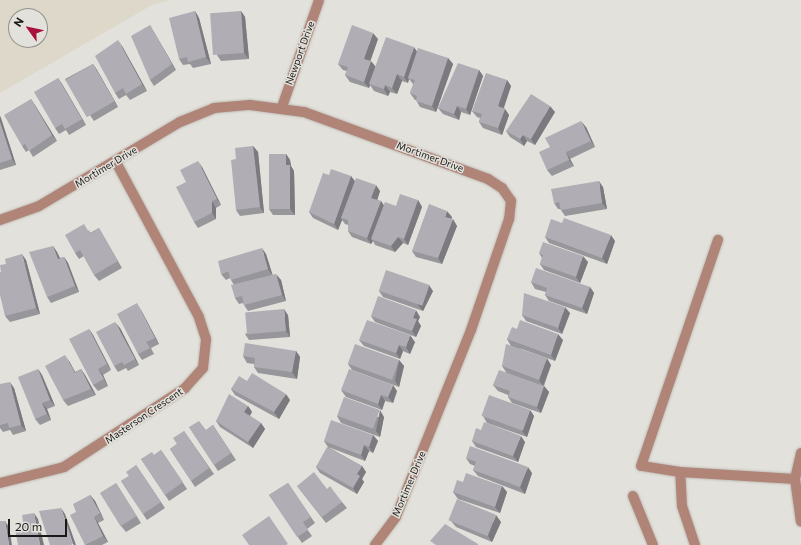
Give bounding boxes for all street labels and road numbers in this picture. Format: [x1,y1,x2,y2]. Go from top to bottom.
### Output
street label: Newport Drive [283,20,317,86]
street label: Mortimer Drive [395,139,465,175]
street label: Mortimer Drive [73,144,139,190]
street label: Masterson Crescent [103,386,185,446]
street label: Mortimer Drive [390,449,428,519]

